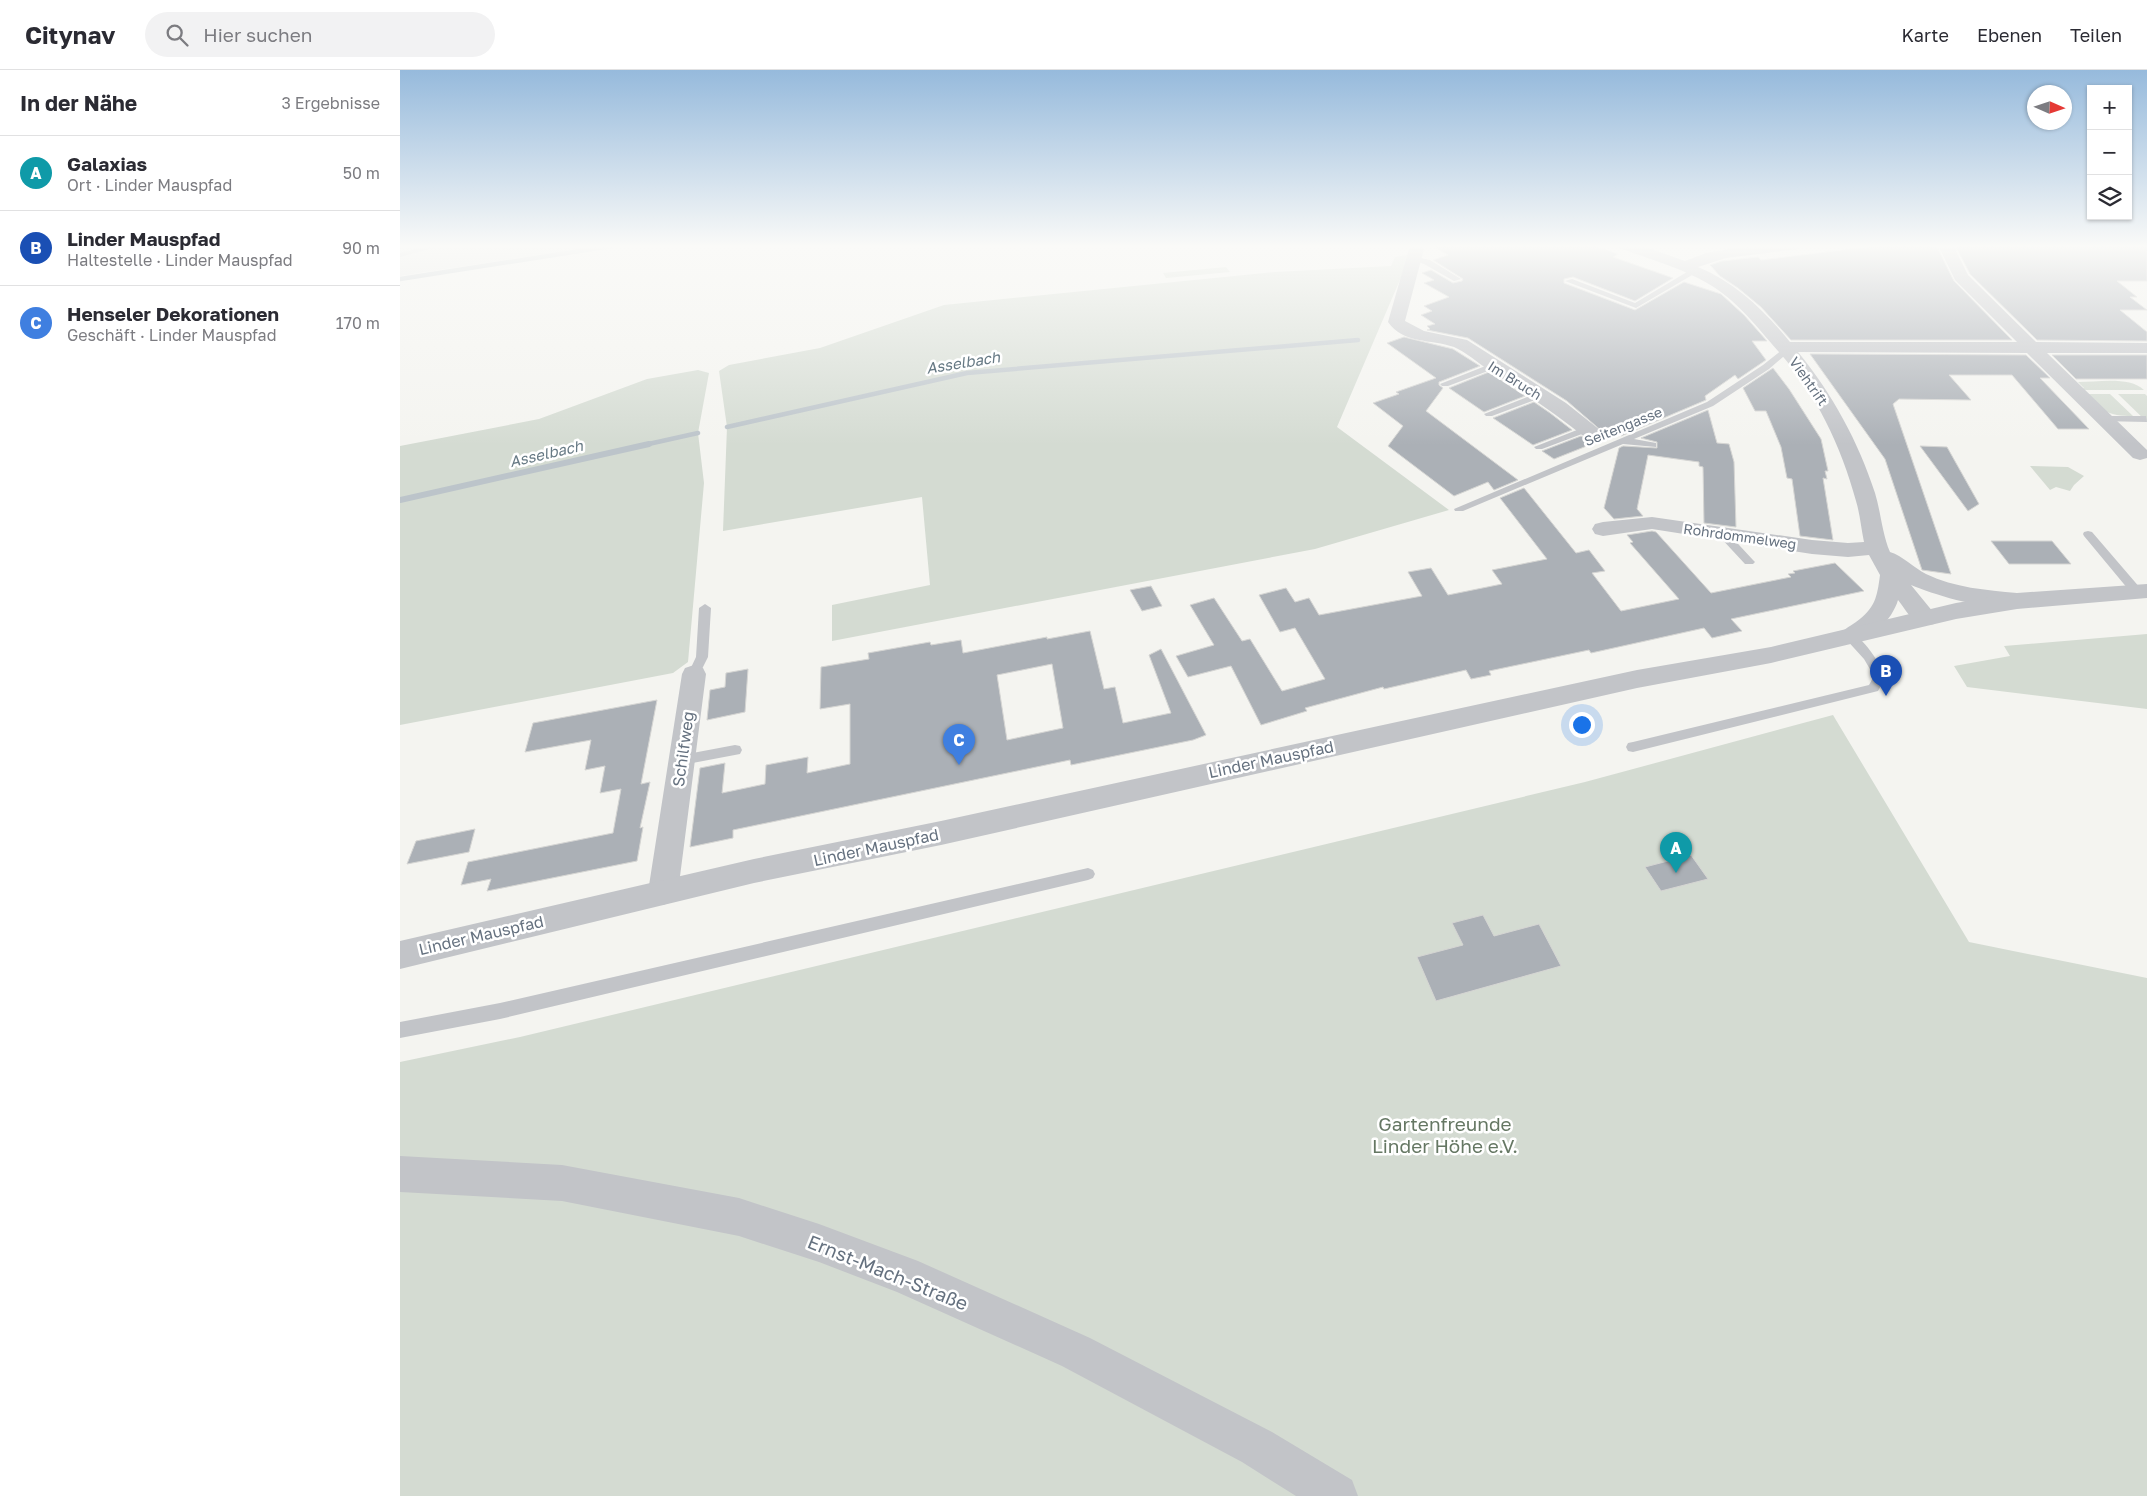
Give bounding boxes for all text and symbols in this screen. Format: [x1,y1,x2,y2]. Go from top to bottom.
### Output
search box [145,12,495,57]
text: Citynav [25,20,115,49]
icon: search [163,21,191,49]
text: Hier suchen [203,23,312,46]
text: Karte [1902,24,1949,46]
text: Ebenen [1977,24,2042,46]
text: Teilen [2070,24,2122,46]
north arrow [2027,85,2072,130]
map controls [2087,85,2132,220]
button: + [2087,85,2132,130]
text: In der Nähe [20,90,137,116]
text: 3 Ergebnisse [281,93,380,113]
button: − [2087,130,2132,175]
text: Galaxias [67,152,147,175]
text: A [30,163,42,183]
text: 50 m [343,163,380,183]
text: Ort · Linder Mauspfad [67,175,232,195]
button: layers [2087,175,2132,220]
text: Linder Mauspfad [67,227,220,250]
text: B [30,238,42,258]
text: 90 m [342,238,380,258]
text: Haltestelle · Linder Mauspfad [67,250,293,270]
text: Henseler Dekorationen [67,302,279,325]
text: C [30,313,42,333]
text: 170 m [336,313,380,333]
text: Geschäft · Linder Mauspfad [67,325,277,345]
water label: Asselbach [925,347,1002,377]
street label: Viehtrift [1786,353,1832,409]
street label: Im Bruch [1485,357,1545,403]
street label: Seitengasse [1581,403,1665,449]
water label: Asselbach [508,436,585,470]
street label: Rohrdommelweg [1682,520,1798,552]
pin: B [1870,655,1902,696]
street label: Schilfweg [668,710,698,788]
your location [1569,712,1595,738]
pin: C [943,724,975,765]
street label: Linder Mauspfad [1206,736,1336,782]
street label: Linder Mauspfad [811,824,941,870]
pin: A [1660,832,1692,873]
street label: Linder Mauspfad [417,911,545,959]
park label: Gartenfreunde Linder Höhe e.V. [1372,1112,1518,1157]
street label: Ernst-Mach-Straße [804,1229,972,1315]

